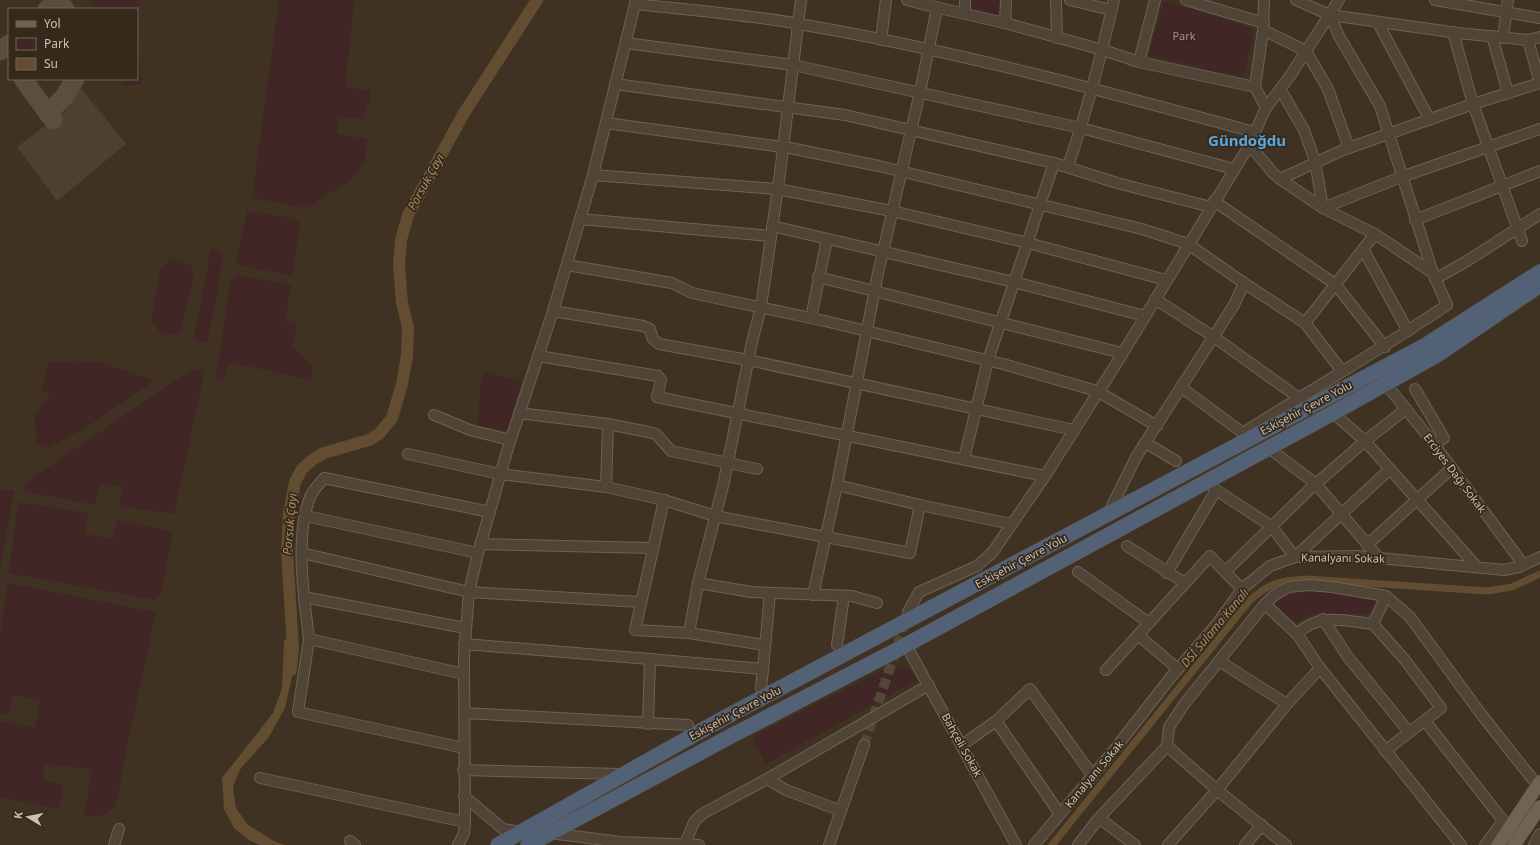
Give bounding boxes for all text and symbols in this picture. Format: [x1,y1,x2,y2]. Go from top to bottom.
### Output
legend [8,8,138,80]
text: Yol [44,15,61,32]
park label: Park [1172,28,1196,43]
text: Park [44,35,70,52]
text: Su [44,55,58,72]
district label: Gündoğdu [1208,130,1286,150]
water label: Porsuk Çayı [403,150,448,213]
street label: Eskişehir Çevre Yolu [1257,377,1355,438]
street label: Erciyes Dağı Sokak [1421,430,1490,516]
water label: Porsuk Çayı [278,492,301,556]
street label: Eskişehir Çevre Yolu [972,530,1070,591]
street label: Kanalyanı Sokak [1301,549,1385,566]
water label: DSİ Sulama Kanalı [1177,585,1253,671]
street label: Eskişehir Çevre Yolu [686,682,784,743]
street label: Bahçeli Sokak [939,710,986,779]
street label: Kanalyanı Sokak [1061,737,1126,811]
north arrow [8,797,48,837]
text: K [10,810,26,820]

